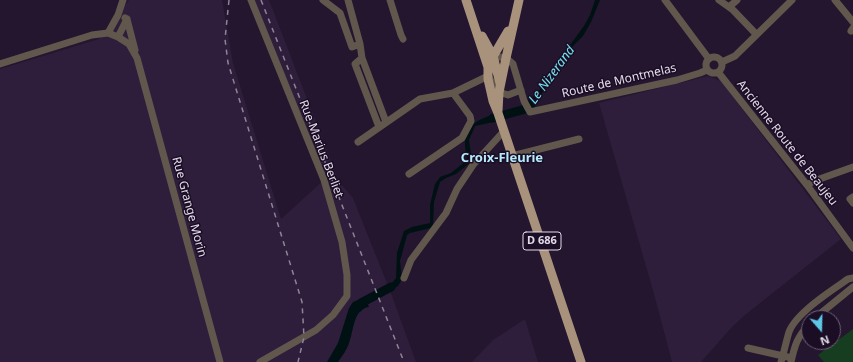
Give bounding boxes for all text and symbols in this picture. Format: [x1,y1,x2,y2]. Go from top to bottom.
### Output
water label: Le Nizerand [526,43,578,107]
street label: Route de Montmelas [560,61,678,101]
street label: Ancienne Route de Beaujeu [734,77,840,209]
street label: Rue Marius Berliet [296,98,346,200]
district label: Croix-Fleurie [461,150,543,166]
street label: Rue Grange Morin [169,155,209,259]
road number: D 686 [523,232,561,250]
north arrow [801,310,841,350]
text: N [818,332,832,349]

